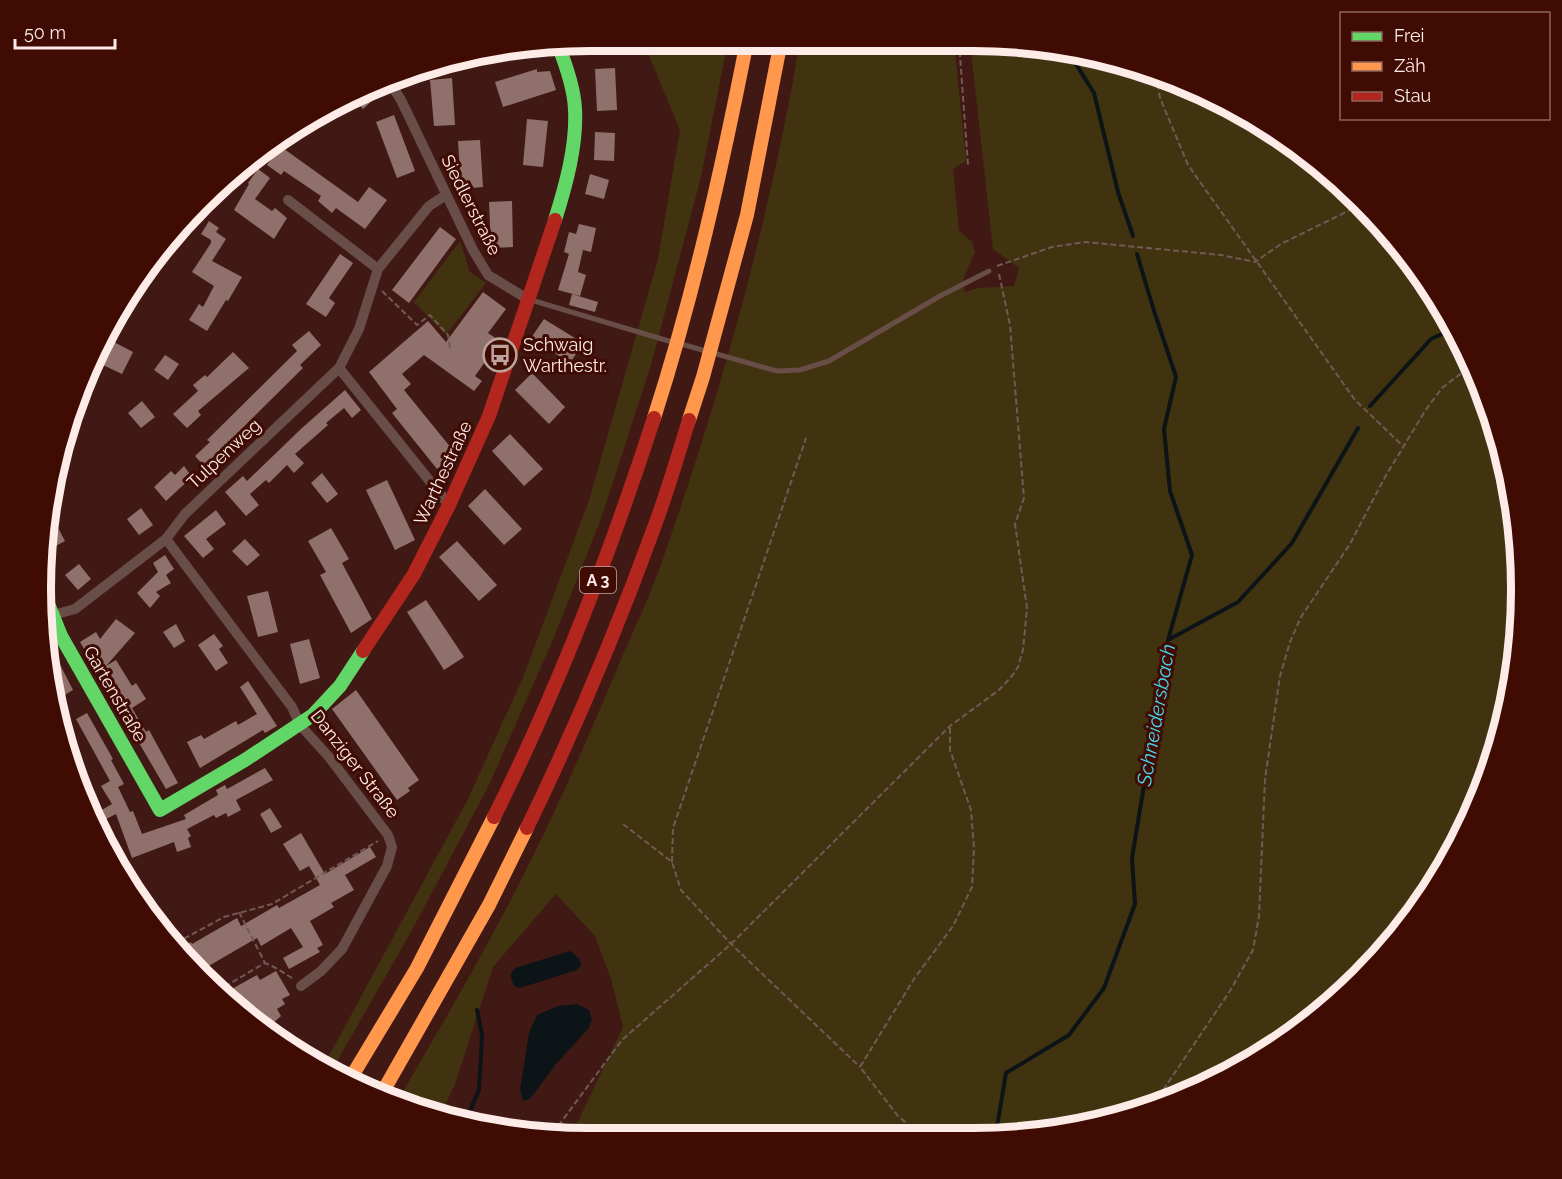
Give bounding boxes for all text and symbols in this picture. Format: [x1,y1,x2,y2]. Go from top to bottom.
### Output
scale bar [15,12,116,50]
legend [1340,12,1550,120]
text: 50 m [24,22,66,43]
text: Frei [1394,25,1424,46]
text: Zäh [1394,55,1426,76]
text: Stau [1394,85,1431,106]
street label: Siedlerstraße [437,151,506,259]
place label: Schwaig Warthestr. [523,334,607,376]
bus stop icon: Schwaig Warthestr. [482,337,518,373]
street label: Tulpenweg [182,414,265,493]
street label: Warthestraße [409,417,476,528]
road number: A 3 [580,567,616,593]
street label: Gartenstraße [80,642,152,746]
water label: Schneidersbach [1132,642,1180,789]
street label: Danziger Straße [307,705,404,822]

